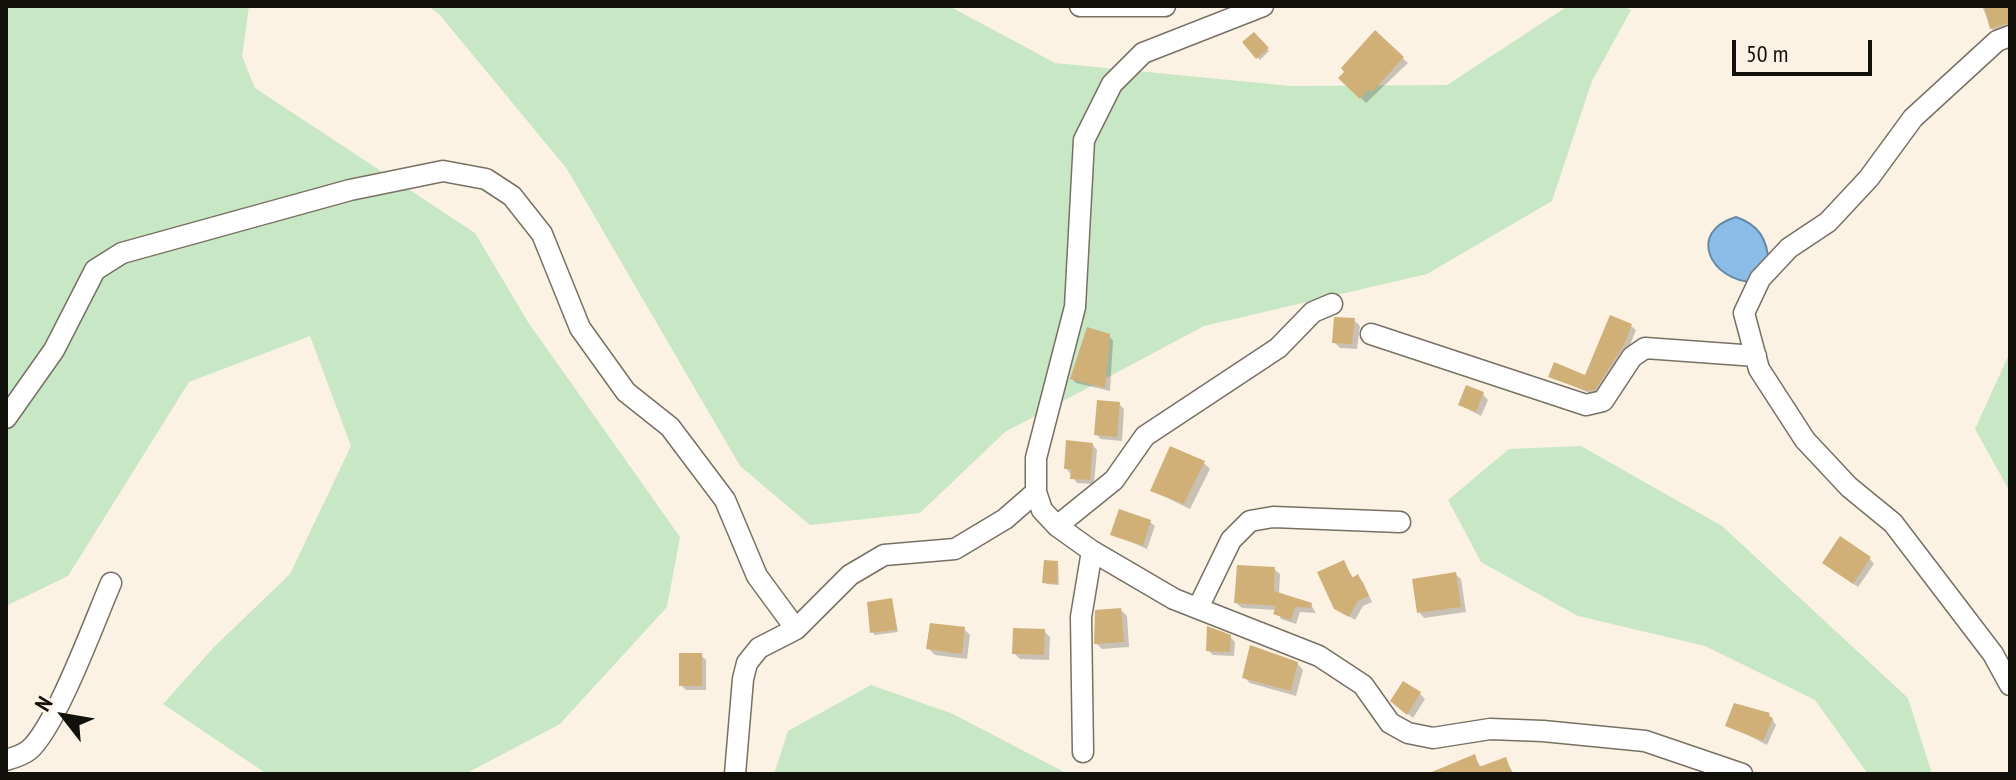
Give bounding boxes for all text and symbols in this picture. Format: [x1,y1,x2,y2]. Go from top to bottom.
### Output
scale bar [1736,24,1876,74]
text: 50 m [1746,38,1788,69]
north arrow [24,676,104,756]
text: N [28,691,58,716]

